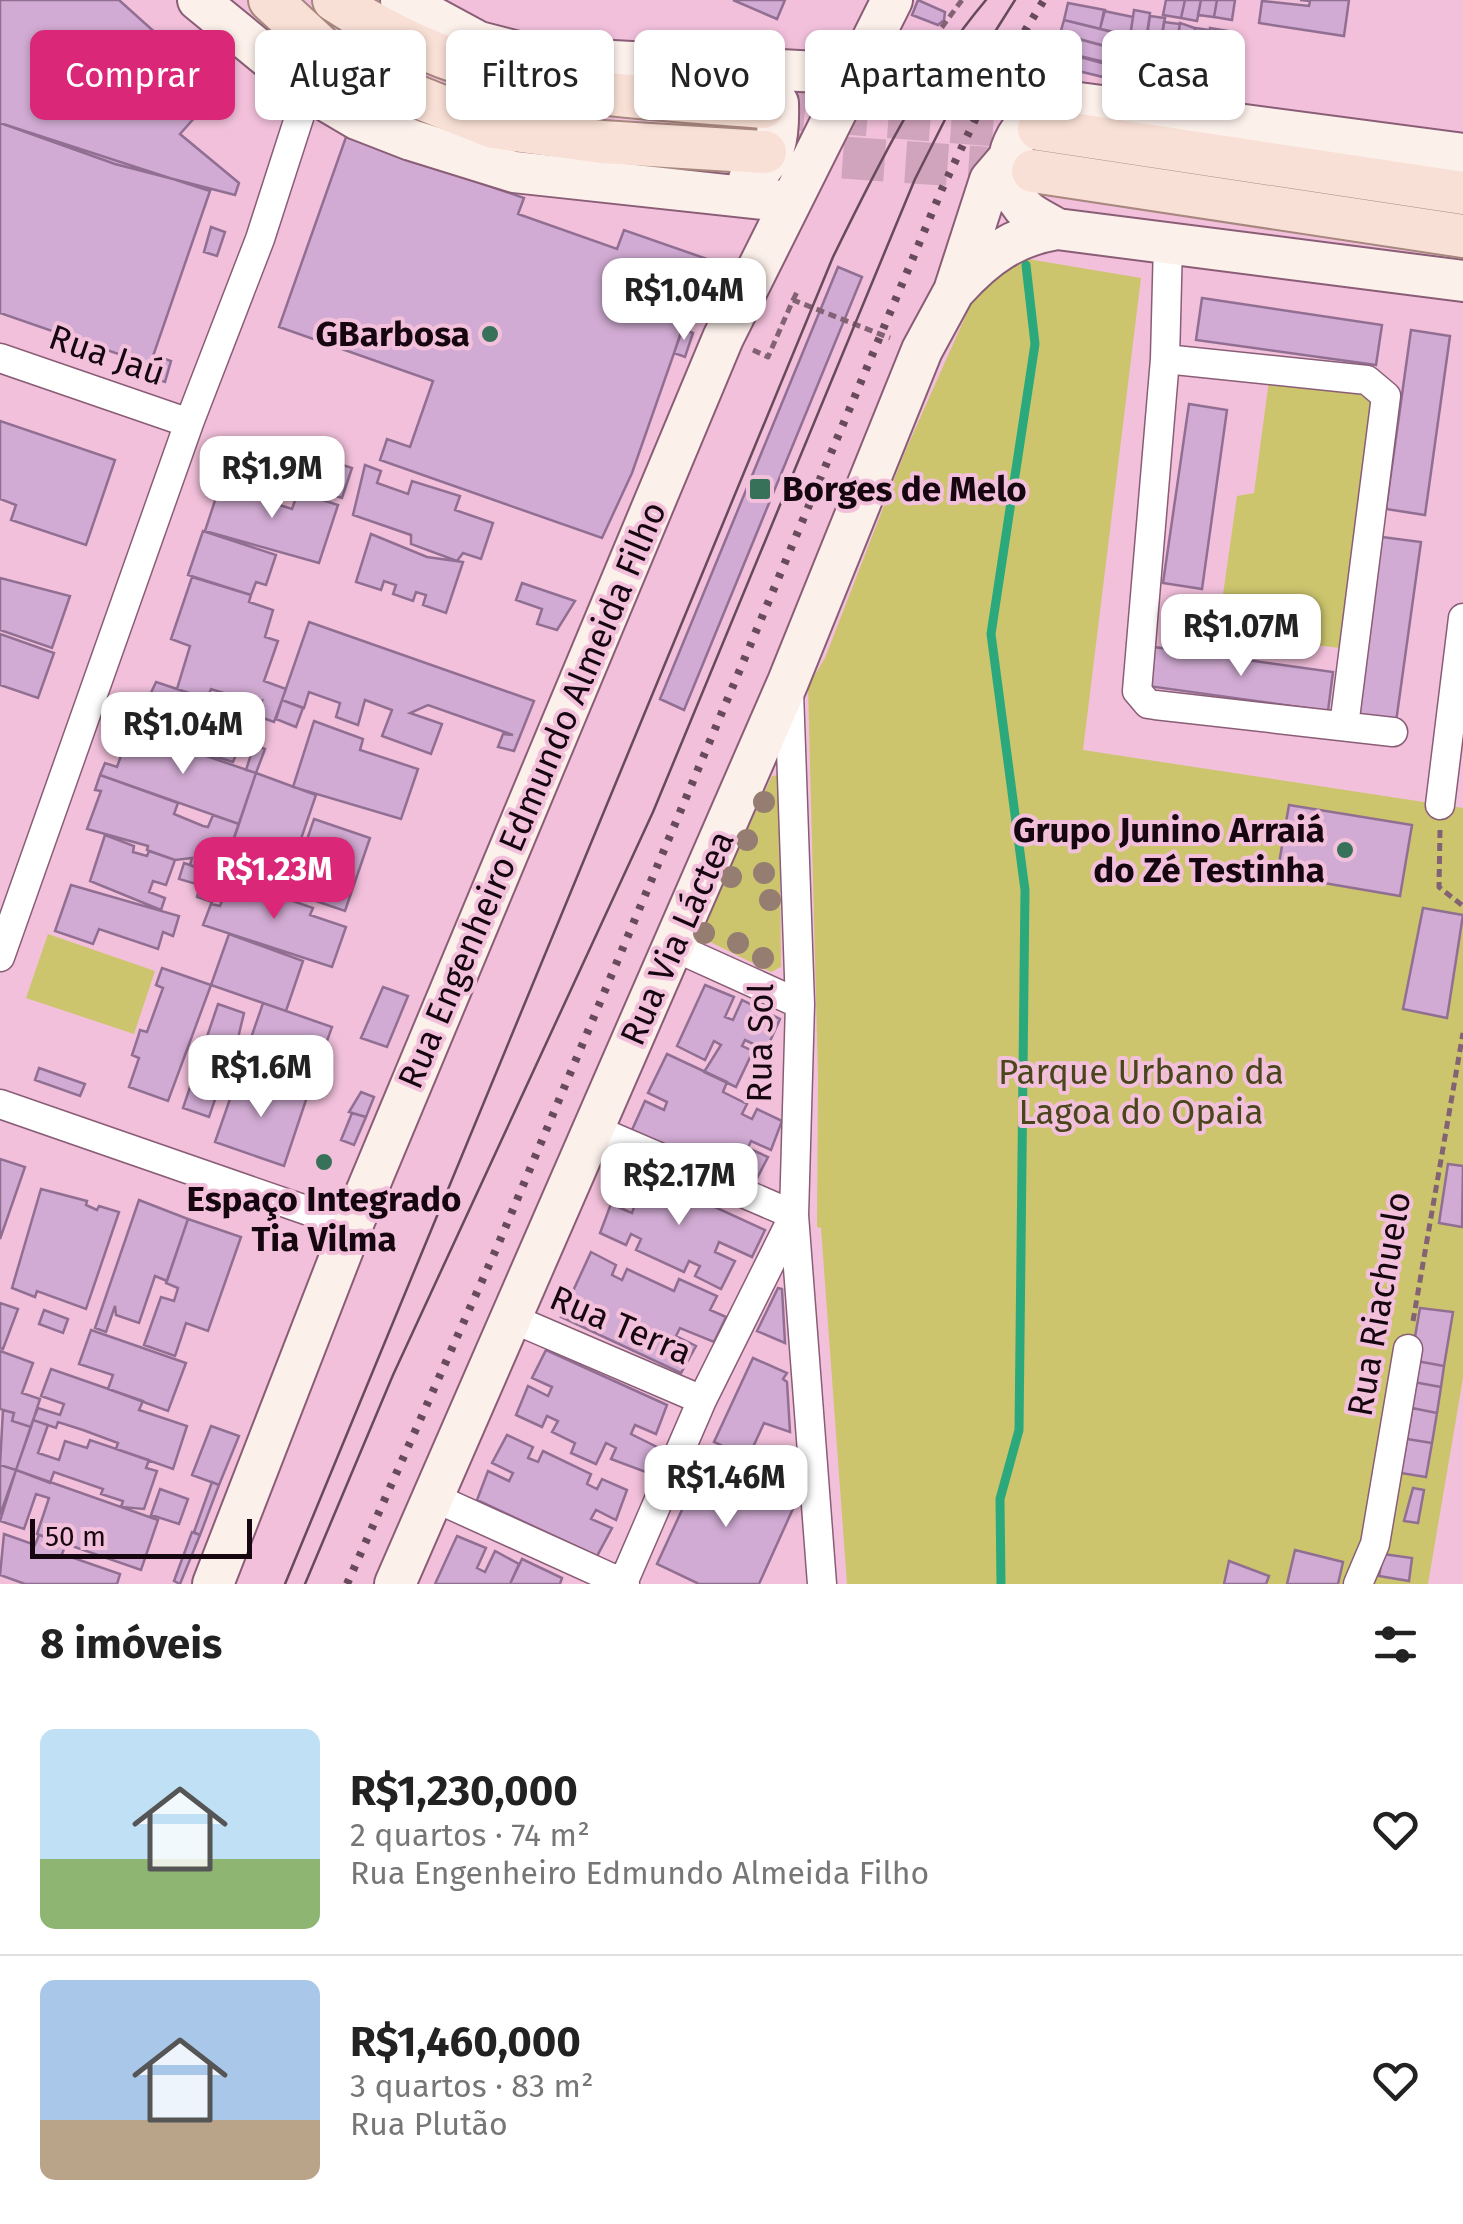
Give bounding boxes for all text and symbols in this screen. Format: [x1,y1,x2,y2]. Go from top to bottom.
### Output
chip: Comprar [30,30,235,120]
chip: Alugar [255,30,426,120]
chip: Filtros [446,30,614,120]
chip: Novo [634,30,785,120]
chip: Apartamento [805,30,1082,120]
chip: Casa [1102,30,1245,120]
pin: R$1.04M [592,258,776,343]
text: R$1.04M [624,271,744,309]
place label: GBarbosa [316,313,470,355]
street label: Rua Jaú [43,316,171,394]
marker: GBarbosa [479,323,501,345]
pin: R$1.9M [191,436,353,521]
text: R$1.9M [222,449,322,487]
place label: Borges de Melo [782,468,1027,510]
marker: Borges de Melo [747,476,773,502]
street label: Rua Engenheiro Edmundo Almeida Filho [389,495,675,1095]
pin: R$1.07M [1149,594,1333,679]
text: R$1.07M [1183,607,1299,645]
pin: R$1.04M [91,692,275,777]
text: R$1.04M [123,705,243,743]
place label: Grupo Junino Arraiá do Zé Testinha [1013,809,1325,891]
street label: Rua Via Láctea [611,824,743,1052]
pin: R$1.23M [182,837,366,922]
marker: Grupo Junino Arraiá do Zé Testinha [1334,839,1356,861]
text: R$1.23M [216,850,332,888]
street label: Rua Sol [738,983,782,1103]
pin: R$1.6M [180,1035,342,1120]
text: R$1.6M [210,1048,312,1086]
park label: Parque Urbano da Lagoa do Opaia [998,1051,1284,1133]
pin: R$2.17M [587,1143,771,1228]
marker: Espaço Integrado Tia Vilma [313,1151,335,1173]
text: R$2.17M [623,1156,735,1194]
place label: Espaço Integrado Tia Vilma [186,1178,462,1260]
street label: Rua Riachuelo [1339,1189,1419,1419]
street label: Rua Terra [544,1276,698,1374]
pin: R$1.46M [634,1445,818,1530]
text: R$1.46M [667,1458,785,1496]
scale bar [30,1514,252,1558]
text: 50 m [45,1520,106,1553]
icon: filters [1368,1617,1423,1672]
text: 8 imóveis [40,1619,222,1669]
text: R$1,230,000 [350,1766,578,1816]
icon: home [120,1769,240,1889]
icon: heart [1368,1802,1423,1857]
text: 2 quartos · 74 m² [350,1816,590,1854]
text: Rua Engenheiro Edmundo Almeida Filho [350,1854,929,1892]
text: R$1,460,000 [350,2017,581,2067]
icon: home [120,2020,240,2140]
icon: heart [1368,2053,1423,2108]
text: 3 quartos · 83 m² [350,2067,593,2105]
text: Rua Plutão [350,2105,508,2143]

